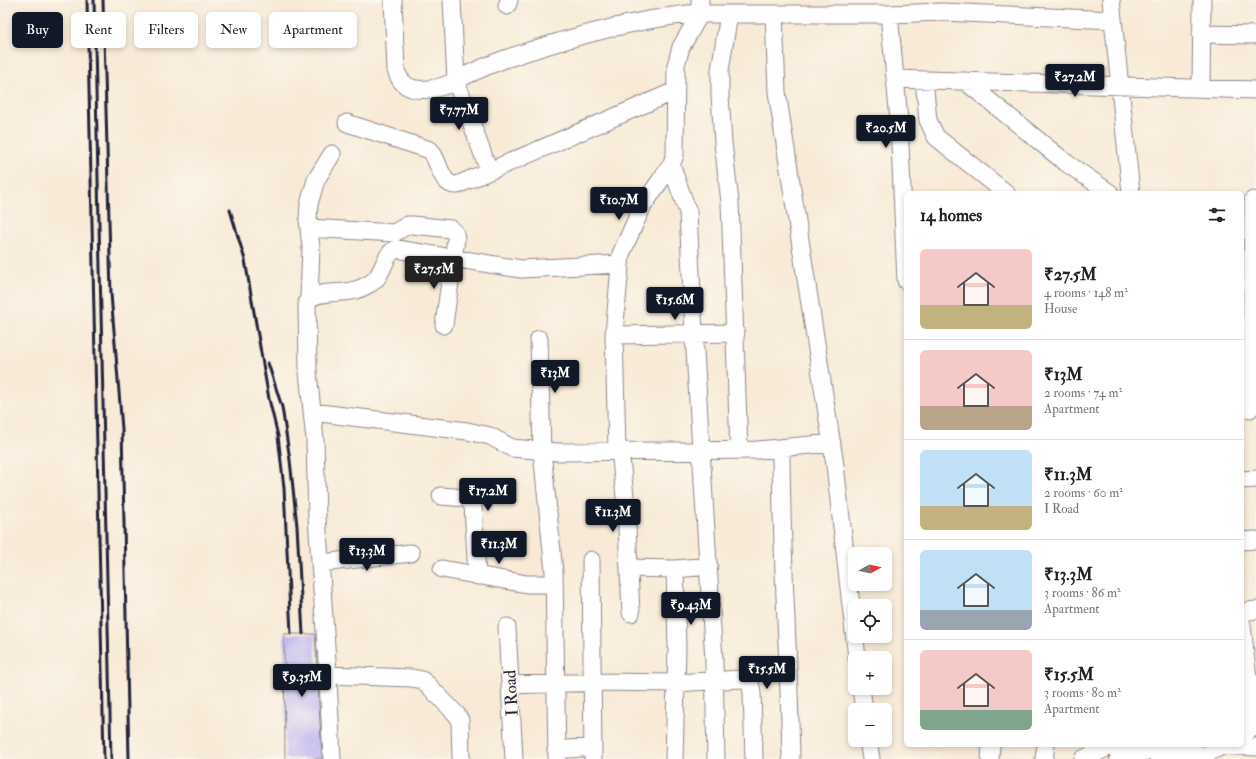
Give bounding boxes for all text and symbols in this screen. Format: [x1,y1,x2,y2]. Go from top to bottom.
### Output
chip: Buy [12,12,63,48]
chip: Rent [71,12,126,48]
chip: Filters [134,12,198,48]
chip: New [206,12,261,48]
chip: Apartment [269,12,357,48]
pin: ₹27.2M [1042,64,1108,98]
text: ₹27.2M [1054,69,1096,85]
pin: ₹7.77M [426,97,492,131]
text: ₹7.77M [439,102,479,118]
pin: ₹20.5M [853,115,919,149]
text: ₹20.5M [865,120,907,136]
pin: ₹10.7M [586,187,652,221]
text: ₹10.7M [599,192,639,208]
icon: filters [1206,204,1228,226]
text: 14 homes [920,205,982,226]
pin: ₹27.5M [401,256,467,290]
text: ₹27.5M [414,261,454,277]
text: ₹27.5M [1044,264,1097,285]
icon: home [952,265,1000,313]
text: 4 rooms · 148 m² [1044,285,1128,301]
pin: ₹15.6M [642,287,708,321]
text: ₹15.6M [655,292,695,308]
text: House [1044,301,1077,317]
pin: ₹13M [531,360,579,394]
text: ₹13M [1044,364,1083,385]
text: ₹13M [540,365,570,381]
icon: home [952,366,1000,414]
text: 2 rooms · 74 m² [1044,385,1122,401]
text: Apartment [1044,401,1100,417]
text: ₹11.3M [1044,464,1092,485]
icon: home [952,466,1000,514]
pin: ₹17.2M [455,478,521,512]
text: ₹17.2M [468,483,508,499]
text: 2 rooms · 60 m² [1044,485,1123,501]
pin: ₹11.3M [580,499,646,533]
text: I Road [1044,501,1079,517]
text: ₹11.3M [595,504,631,520]
pin: ₹11.3M [466,531,532,565]
text: ₹11.3M [481,536,517,552]
pin: ₹13.3M [334,538,400,572]
text: ₹13.3M [348,543,386,559]
north arrow [848,547,892,591]
map controls [848,547,892,747]
text: ₹13.3M [1044,564,1093,585]
icon: home [952,566,1000,614]
text: 3 rooms · 86 m² [1044,585,1121,601]
pin: ₹9.43M [658,592,724,626]
text: ₹9.43M [670,597,712,613]
button: locate [848,599,892,643]
text: Apartment [1044,601,1100,617]
button: + [848,651,892,695]
pin: ₹15.5M [734,656,800,690]
text: ₹15.5M [748,661,786,677]
pin: ₹9.35M [269,664,335,698]
text: ₹15.5M [1044,664,1094,685]
icon: home [952,666,1000,714]
text: ₹9.35M [282,669,322,685]
street label: I Road [499,669,523,717]
text: 3 rooms · 80 m² [1044,685,1121,701]
text: Apartment [1044,701,1100,717]
button: − [848,703,892,747]

